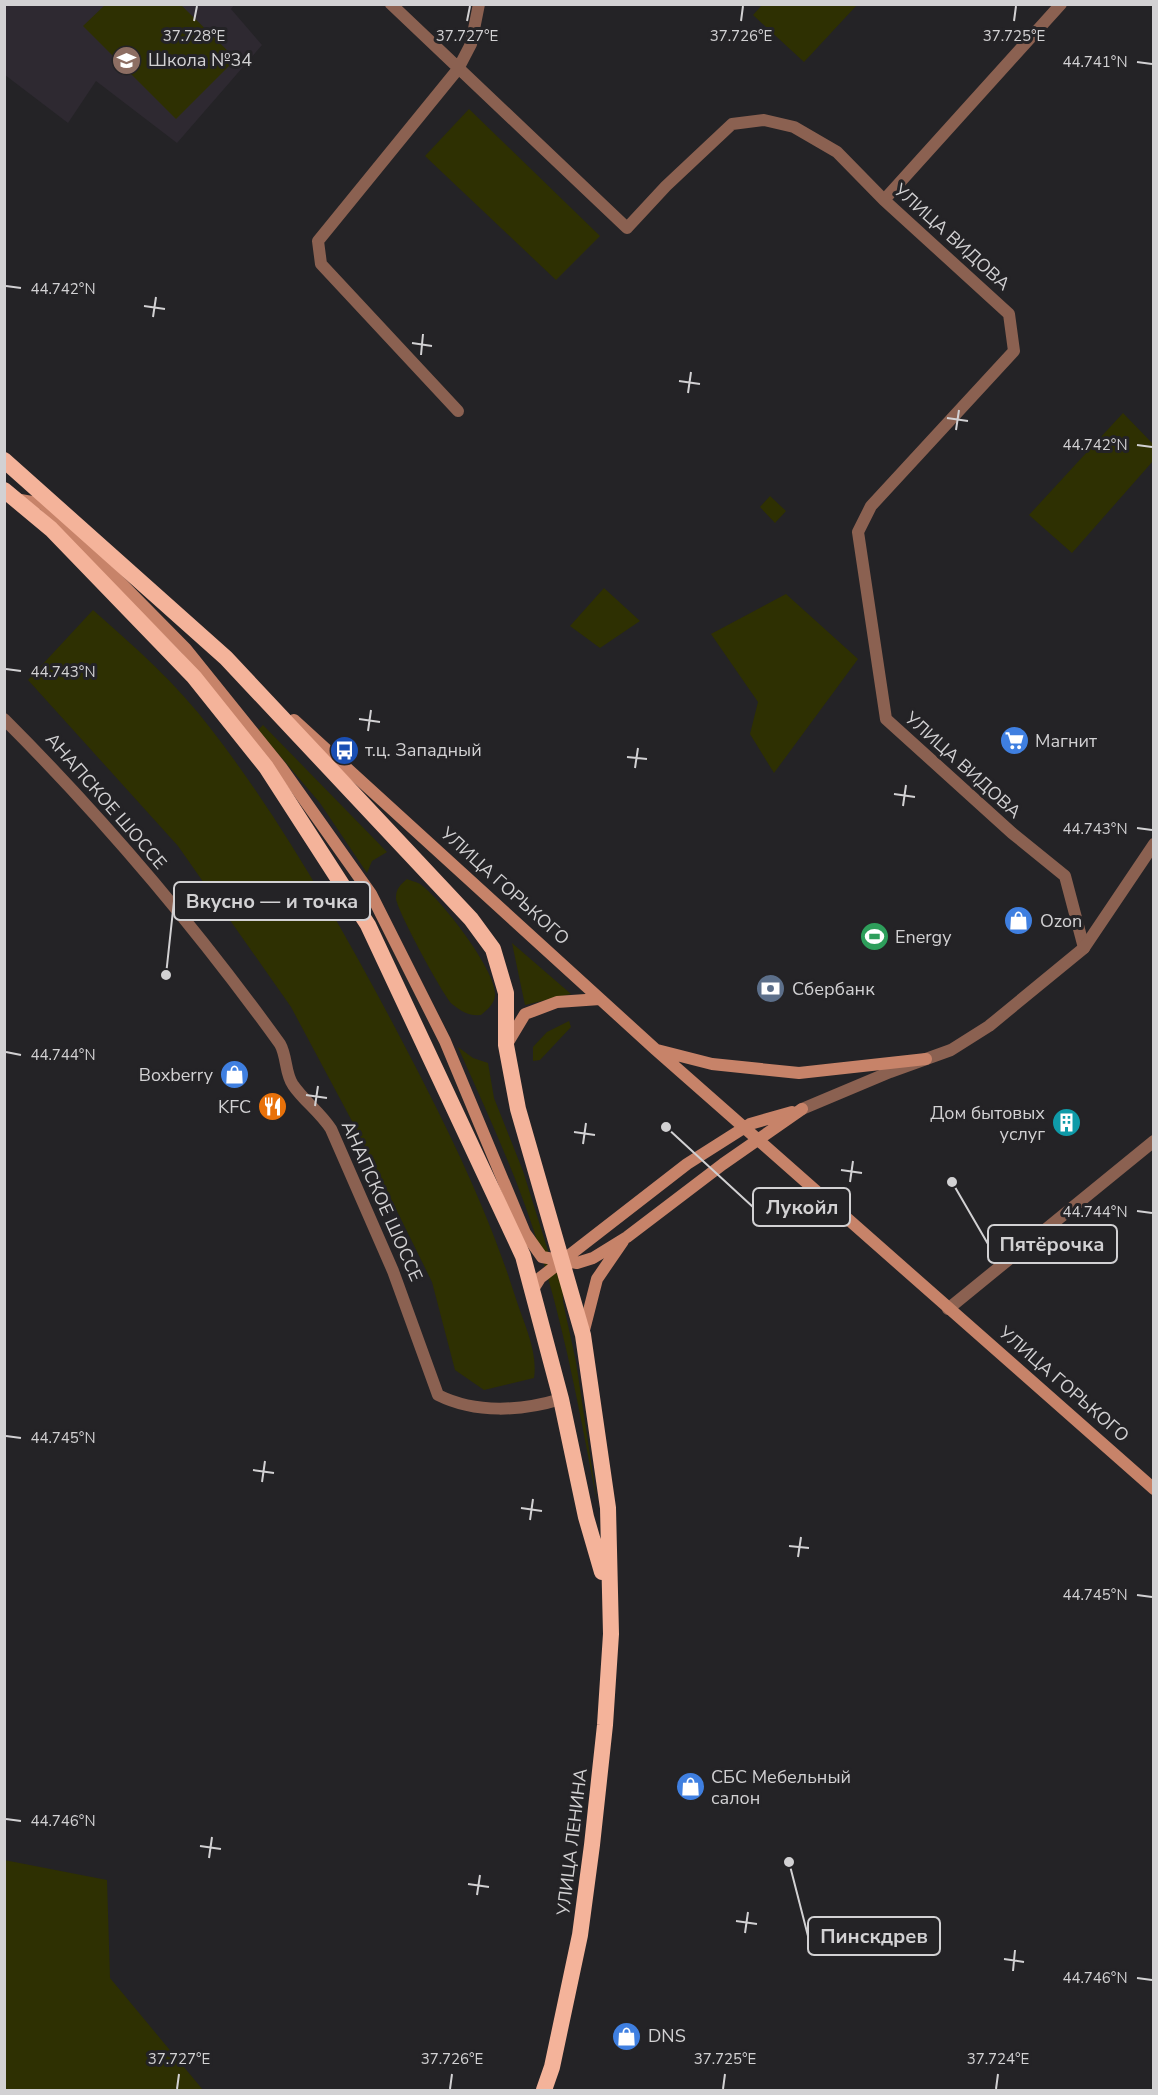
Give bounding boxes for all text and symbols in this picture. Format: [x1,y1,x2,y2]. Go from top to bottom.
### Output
text: 37.728°E [163,26,225,46]
text: 37.727°E [436,26,498,46]
text: 37.726°E [710,26,772,46]
text: 37.725°E [983,26,1045,46]
school or university icon: Школа №34 [111,44,143,76]
place label: Школа №34 [148,48,252,72]
text: 44.741°N [1062,52,1128,72]
street label: УЛИЦА ВИДОВА [888,178,1015,296]
text: 44.742°N [30,279,96,299]
text: 44.742°N [1062,435,1128,455]
text: 44.743°N [30,662,96,682]
street label: УЛИЦА ВИДОВА [899,706,1026,824]
supermarket icon: Магнит [998,725,1030,757]
street label: АНАПСКОЕ ШОССЕ [40,728,172,874]
place label: Магнит [1035,729,1097,753]
bus stop icon: т.ц. Западный [328,734,360,766]
place label: т.ц. Западный [365,738,482,762]
text: 44.743°N [1062,819,1128,839]
street label: УЛИЦА ГОРЬКОГО [435,821,575,950]
callout: Вкусно — и точка [174,882,370,920]
text: Вкусно — и точка [186,888,358,915]
shop icon: Ozon [1003,905,1035,937]
place label: Ozon [1040,909,1082,933]
sports icon: Energy [858,921,890,953]
place label: Energy [895,925,952,949]
bank icon: Сбербанк [755,973,787,1005]
place label: Сбербанк [792,977,875,1001]
text: 44.744°N [30,1045,96,1065]
shop icon: Boxberry [218,1059,250,1091]
place label: Boxberry [139,1063,214,1087]
restaurant icon: KFC [256,1091,288,1123]
place label: KFC [218,1095,251,1119]
place label: Дом бытовых услуг [930,1101,1045,1146]
building icon: Дом бытовых услуг [1050,1107,1082,1139]
street label: АНАПСКОЕ ШОССЕ [336,1117,428,1285]
callout: Лукойл [753,1188,850,1226]
text: Лукойл [766,1194,838,1221]
text: 44.744°N [1062,1202,1128,1222]
callout: Пятёрочка [988,1225,1117,1263]
text: Пятёрочка [1000,1231,1105,1258]
street label: УЛИЦА ГОРЬКОГО [993,1320,1134,1447]
text: 44.745°N [30,1428,96,1448]
text: 44.745°N [1062,1585,1128,1605]
place label: СБС Мебельный салон [711,1765,851,1810]
street label: УЛИЦА ЛЕНИНА [551,1767,593,1918]
shop icon: СБС Мебельный салон [674,1771,706,1803]
text: 44.746°N [30,1811,96,1831]
callout: Пинскдрев [808,1917,940,1955]
text: Пинскдрев [820,1923,928,1950]
text: 44.746°N [1062,1968,1128,1988]
shop icon: DNS [611,2020,643,2052]
place label: DNS [648,2024,686,2048]
text: 37.727°E [148,2049,210,2069]
text: 37.726°E [421,2049,483,2069]
text: 37.725°E [694,2049,756,2069]
text: 37.724°E [967,2049,1029,2069]

